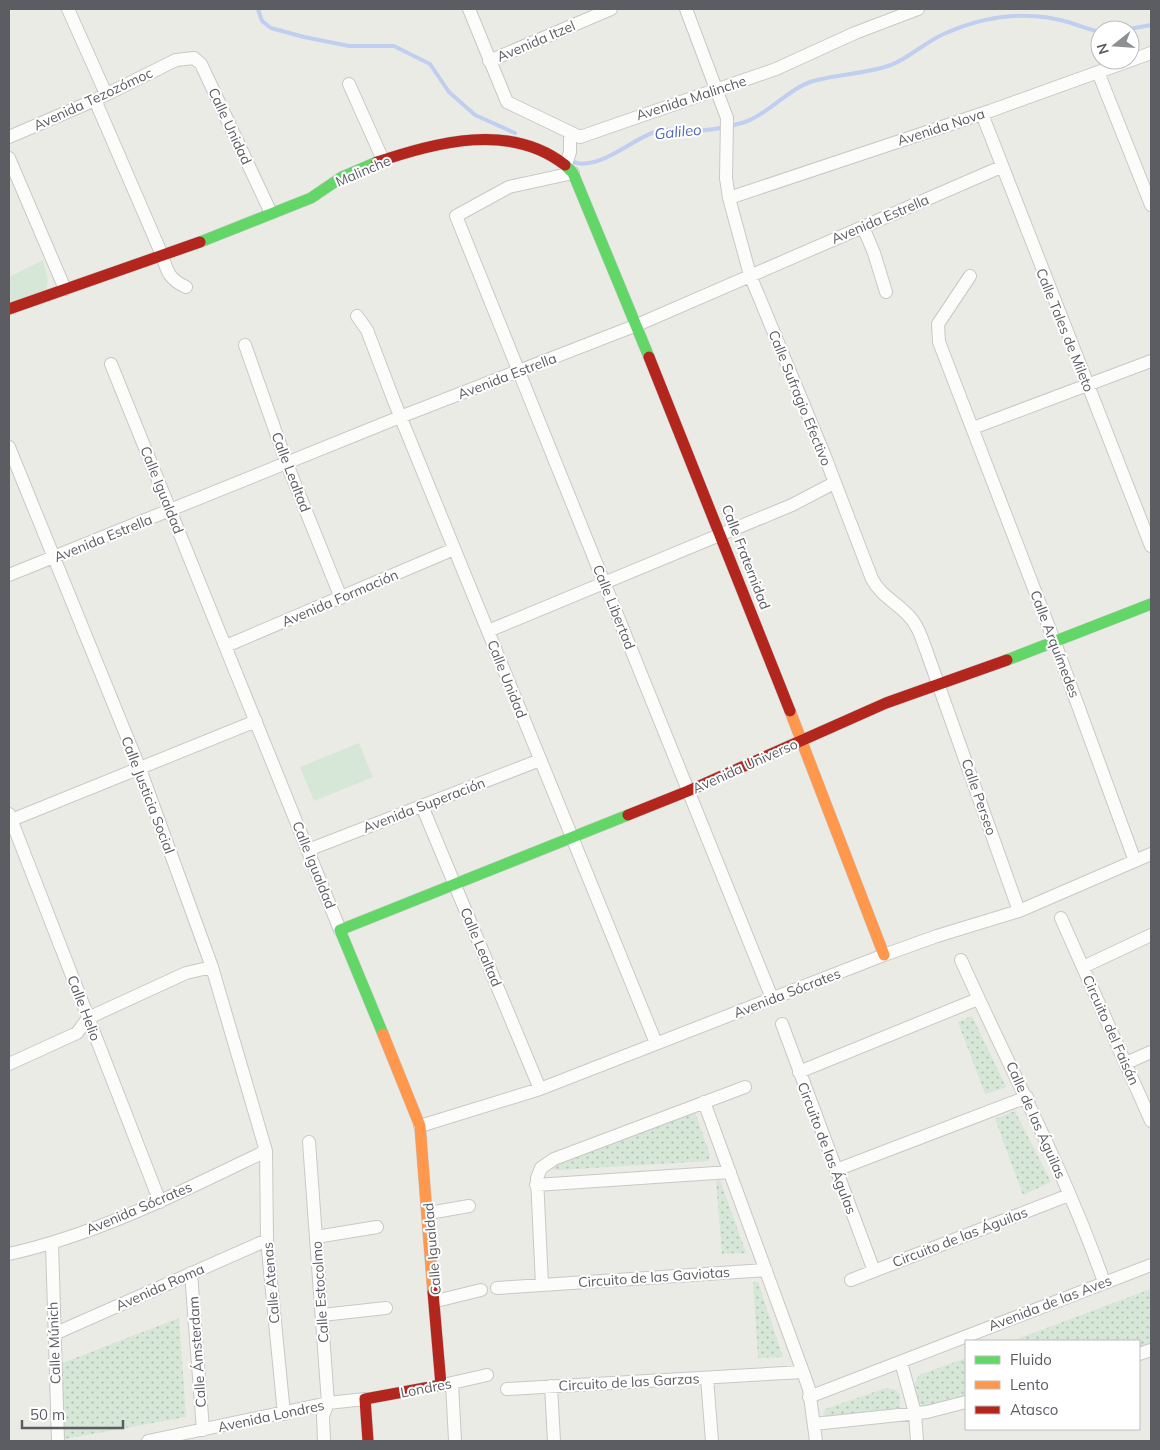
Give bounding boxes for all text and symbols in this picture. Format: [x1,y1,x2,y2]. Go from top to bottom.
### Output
street label: Avenida Itzel [494,16,578,66]
north arrow [1090,20,1140,70]
text: N [1092,41,1113,56]
street label: Avenida Tezozómoc [31,64,155,134]
street label: Avenida Malinche [634,72,748,124]
street label: Calle Unidad [204,85,256,167]
street label: Avenida Nova [895,104,987,150]
water label: Galileo [653,120,703,143]
street label: Malinche [333,151,393,191]
street label: Avenida Estrella [828,190,932,248]
street label: Calle Tales de Mileto [1032,266,1098,394]
street label: Calle Sufragio Efectivo [765,327,835,469]
street label: Avenida Estrella [455,349,559,403]
street label: Calle Lealtad [267,429,315,515]
street label: Calle Igualdad [136,444,188,536]
street label: Calle Fraternidad [718,502,774,612]
street label: Avenida Estrella [51,510,155,566]
street label: Calle Libertad [589,562,639,652]
street label: Avenida Formación [279,565,401,631]
street label: Calle Arquímedes [1026,588,1084,700]
street label: Calle Unidad [483,637,531,721]
street label: Calle Justicia Social [117,734,179,856]
street label: Avenida Universo [689,735,801,797]
street label: Calle Perseo [958,756,1000,838]
street label: Avenida Superación [360,773,488,837]
street label: Calle Igualdad [288,819,340,911]
street label: Calle Lealtad [456,905,506,989]
street label: Avenida Sócrates [731,964,843,1022]
street label: Circuito del Faisán [1079,972,1143,1088]
street label: Calle Helio [63,973,105,1043]
street label: Calle de las Águilas [1002,1059,1070,1181]
street label: Circuito de las Águlas [793,1079,861,1217]
street label: Avenida Sócrates [83,1178,195,1238]
street label: Calle Igualdad [419,1202,445,1296]
street label: Circuito de las Águilas [890,1203,1030,1271]
street label: Calle Atenas [258,1241,284,1325]
street label: Calle Estocolmo [307,1241,333,1343]
street label: Avenida Roma [113,1259,207,1315]
street label: Circuito de las Gaviotas [577,1263,731,1291]
street label: Avenida de las Aves [986,1271,1114,1335]
street label: Calle Ámsterdam [184,1296,210,1408]
street label: Calle Múnich [44,1301,64,1385]
legend [965,1340,1140,1430]
text: Fluido [1010,1350,1052,1369]
street label: Circuito de las Garzas [558,1369,700,1395]
street label: Londres [399,1374,453,1402]
text: Lento [1010,1375,1049,1394]
street label: Avenida Londres [216,1396,326,1436]
scale bar [22,1398,124,1430]
text: Atasco [1010,1400,1058,1419]
text: 50 m [30,1405,65,1424]

